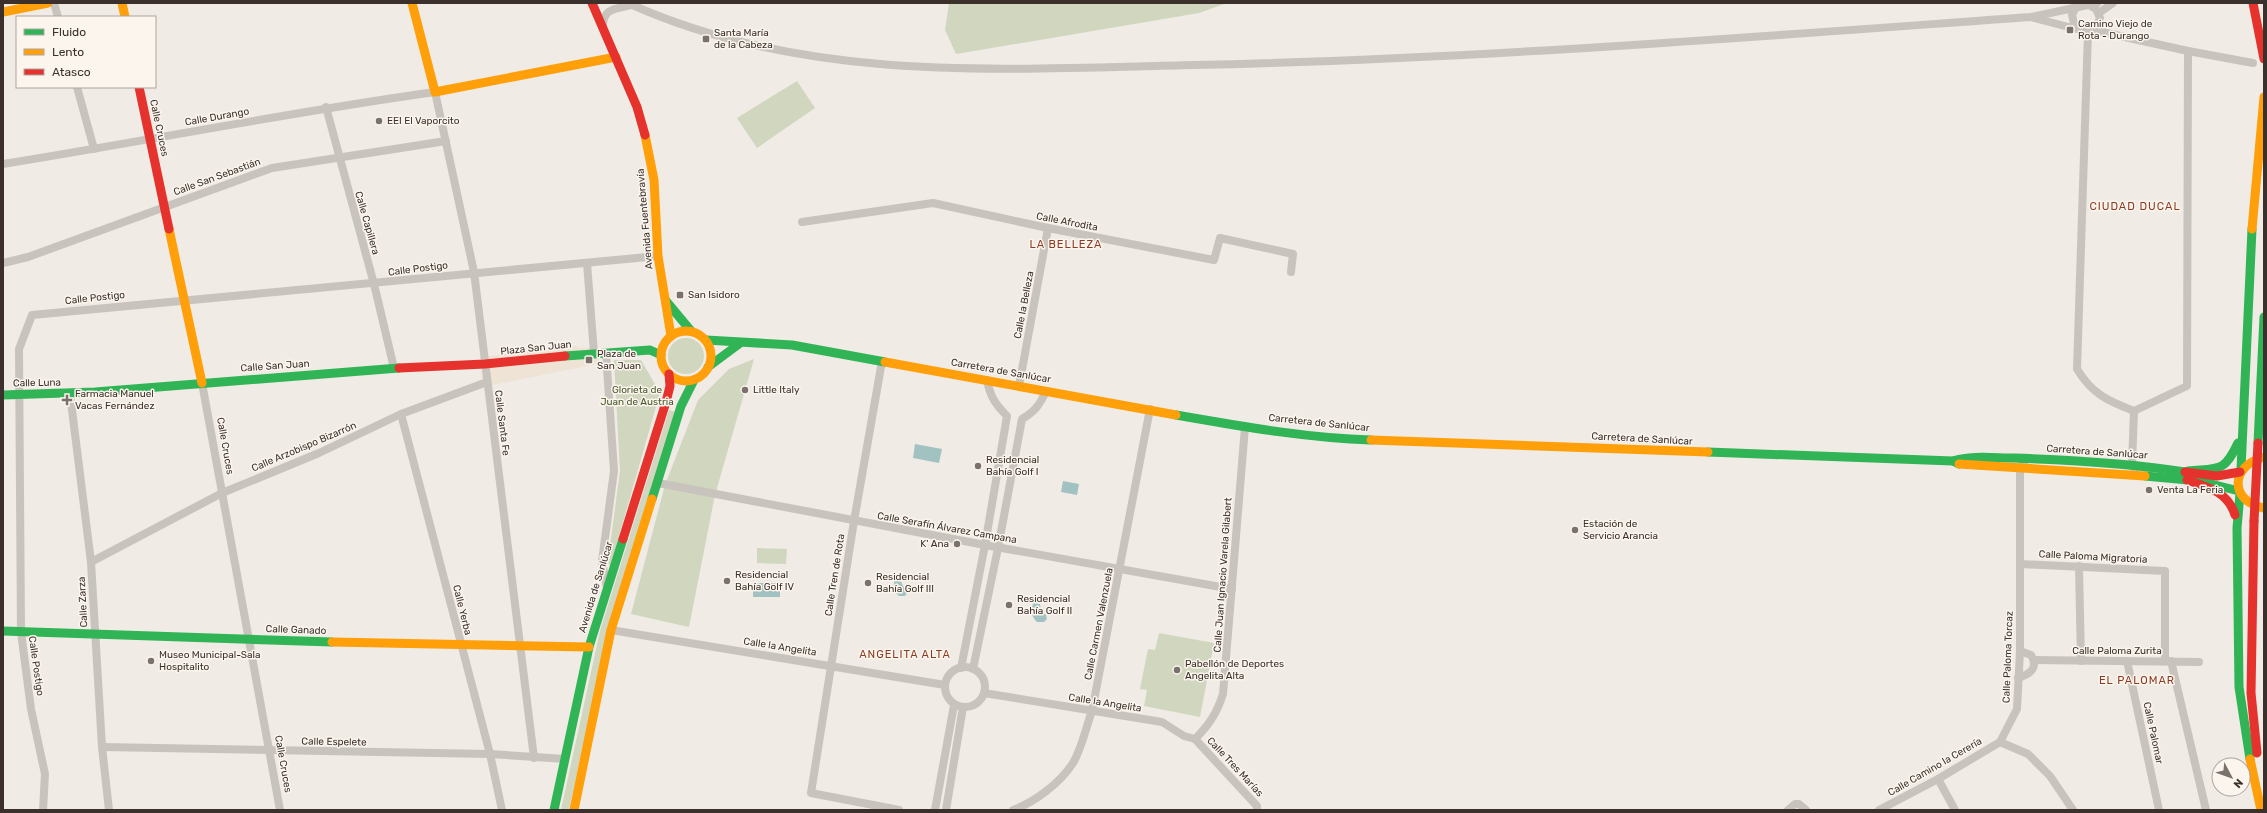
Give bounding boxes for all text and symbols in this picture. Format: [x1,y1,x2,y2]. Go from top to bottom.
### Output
legend [16,16,156,88]
place label: Camino Viejo de Rota - Durango [2078,18,2153,42]
text: Fluido [52,25,86,39]
marker: Camino Viejo de Rota - Durango [2065,25,2075,35]
place label: Santa María de la Cabeza [714,27,773,51]
marker: Santa María de la Cabeza [701,34,711,44]
text: Lento [52,45,84,59]
text: Atasco [52,65,91,79]
street label: Calle Cruces [147,98,171,158]
street label: Calle Durango [184,105,250,129]
place label: EEI El Vaporcito [387,115,460,127]
marker: EEI El Vaporcito [374,116,384,126]
street label: Calle San Sebastián [172,156,262,198]
street label: Avenida Fuentebravía [635,168,655,270]
street label: Calle Capillera [352,190,382,256]
district label: CIUDAD DUCAL [2089,200,2181,213]
street label: Calle Afrodita [1035,210,1099,234]
district label: LA BELLEZA [1029,238,1103,251]
street label: Calle Postigo [387,259,449,279]
street label: Calle la Belleza [1012,270,1036,340]
street label: Calle Postigo [64,289,126,307]
place label: San Isidoro [688,289,740,301]
marker: San Isidoro [675,290,685,300]
street label: Plaza San Juan [500,338,572,358]
place label: Plaza de San Juan [597,348,641,372]
marker: Plaza de San Juan [584,355,594,365]
street label: Carretera de Sanlúcar [950,356,1052,386]
street label: Calle San Juan [240,358,310,374]
street label: Calle Luna [13,377,61,389]
park label: Glorieta de Juan de Austria [600,384,674,408]
place label: Little Italy [753,384,800,396]
marker: Little Italy [740,385,750,395]
place label: Farmacia Manuel Vacas Fernández [75,388,155,412]
street label: Calle Santa Fe [492,389,512,457]
marker: Farmacia Manuel Vacas Fernández [62,395,72,405]
street label: Carretera de Sanlúcar [1268,412,1370,434]
street label: Calle Cruces [214,416,236,476]
street label: Calle Arzobispo Bizarrón [250,419,358,475]
street label: Carretera de Sanlúcar [1591,430,1693,448]
street label: Carretera de Sanlúcar [2046,442,2148,462]
place label: Residencial Bahía Golf I [986,454,1039,478]
marker: Residencial Bahía Golf I [973,461,983,471]
place label: Venta La Feria [2157,484,2223,496]
marker: Venta La Feria [2144,485,2154,495]
street label: Calle Juan Ignacio Varela Gilabert [1212,497,1234,653]
street label: Calle Serafín Álvarez Campana [876,510,1018,546]
place label: Estación de Servicio Arancia [1583,518,1658,542]
marker: Estación de Servicio Arancia [1570,525,1580,535]
street label: Calle Tren de Rota [823,533,847,617]
place label: K' Ana [920,538,949,550]
marker: K' Ana [952,539,962,549]
street label: Avenida de Sanlúcar [576,540,616,634]
street label: Calle Paloma Migratoria [2038,548,2148,566]
street label: Calle Carmen Valenzuela [1082,567,1116,681]
place label: Residencial Bahía Golf IV [735,569,794,593]
place label: Residencial Bahía Golf III [876,571,934,595]
street label: Calle Zarza [76,576,90,628]
marker: Residencial Bahía Golf IV [722,576,732,586]
marker: Residencial Bahía Golf III [863,578,873,588]
street label: Calle Yerba [450,584,474,636]
place label: Residencial Bahía Golf II [1017,593,1072,617]
marker: Residencial Bahía Golf II [1004,600,1014,610]
street label: Calle Paloma Torcaz [2000,611,2016,703]
street label: Calle Ganado [265,623,327,637]
street label: Calle Postigo [26,635,46,697]
street label: Calle la Angelita [743,635,817,659]
street label: Calle Paloma Zurita [2072,645,2162,657]
district label: ANGELITA ALTA [859,648,951,661]
place label: Museo Municipal-Sala Hospitalito [159,649,261,673]
marker: Museo Municipal-Sala Hospitalito [146,656,156,666]
place label: Pabellón de Deportes Angelita Alta [1185,658,1284,682]
marker: Pabellón de Deportes Angelita Alta [1172,665,1182,675]
district label: EL PALOMAR [2099,674,2175,687]
street label: Calle la Angelita [1068,691,1142,715]
street label: Calle Palomar [2141,701,2165,765]
street label: Calle Cruces [272,734,294,794]
street label: Calle Espelete [301,735,367,749]
street label: Calle Tres Marías [1204,735,1266,799]
street label: Calle Camino la Cerería [1886,735,1984,799]
north arrow [2211,757,2251,797]
text: N [2231,776,2246,791]

